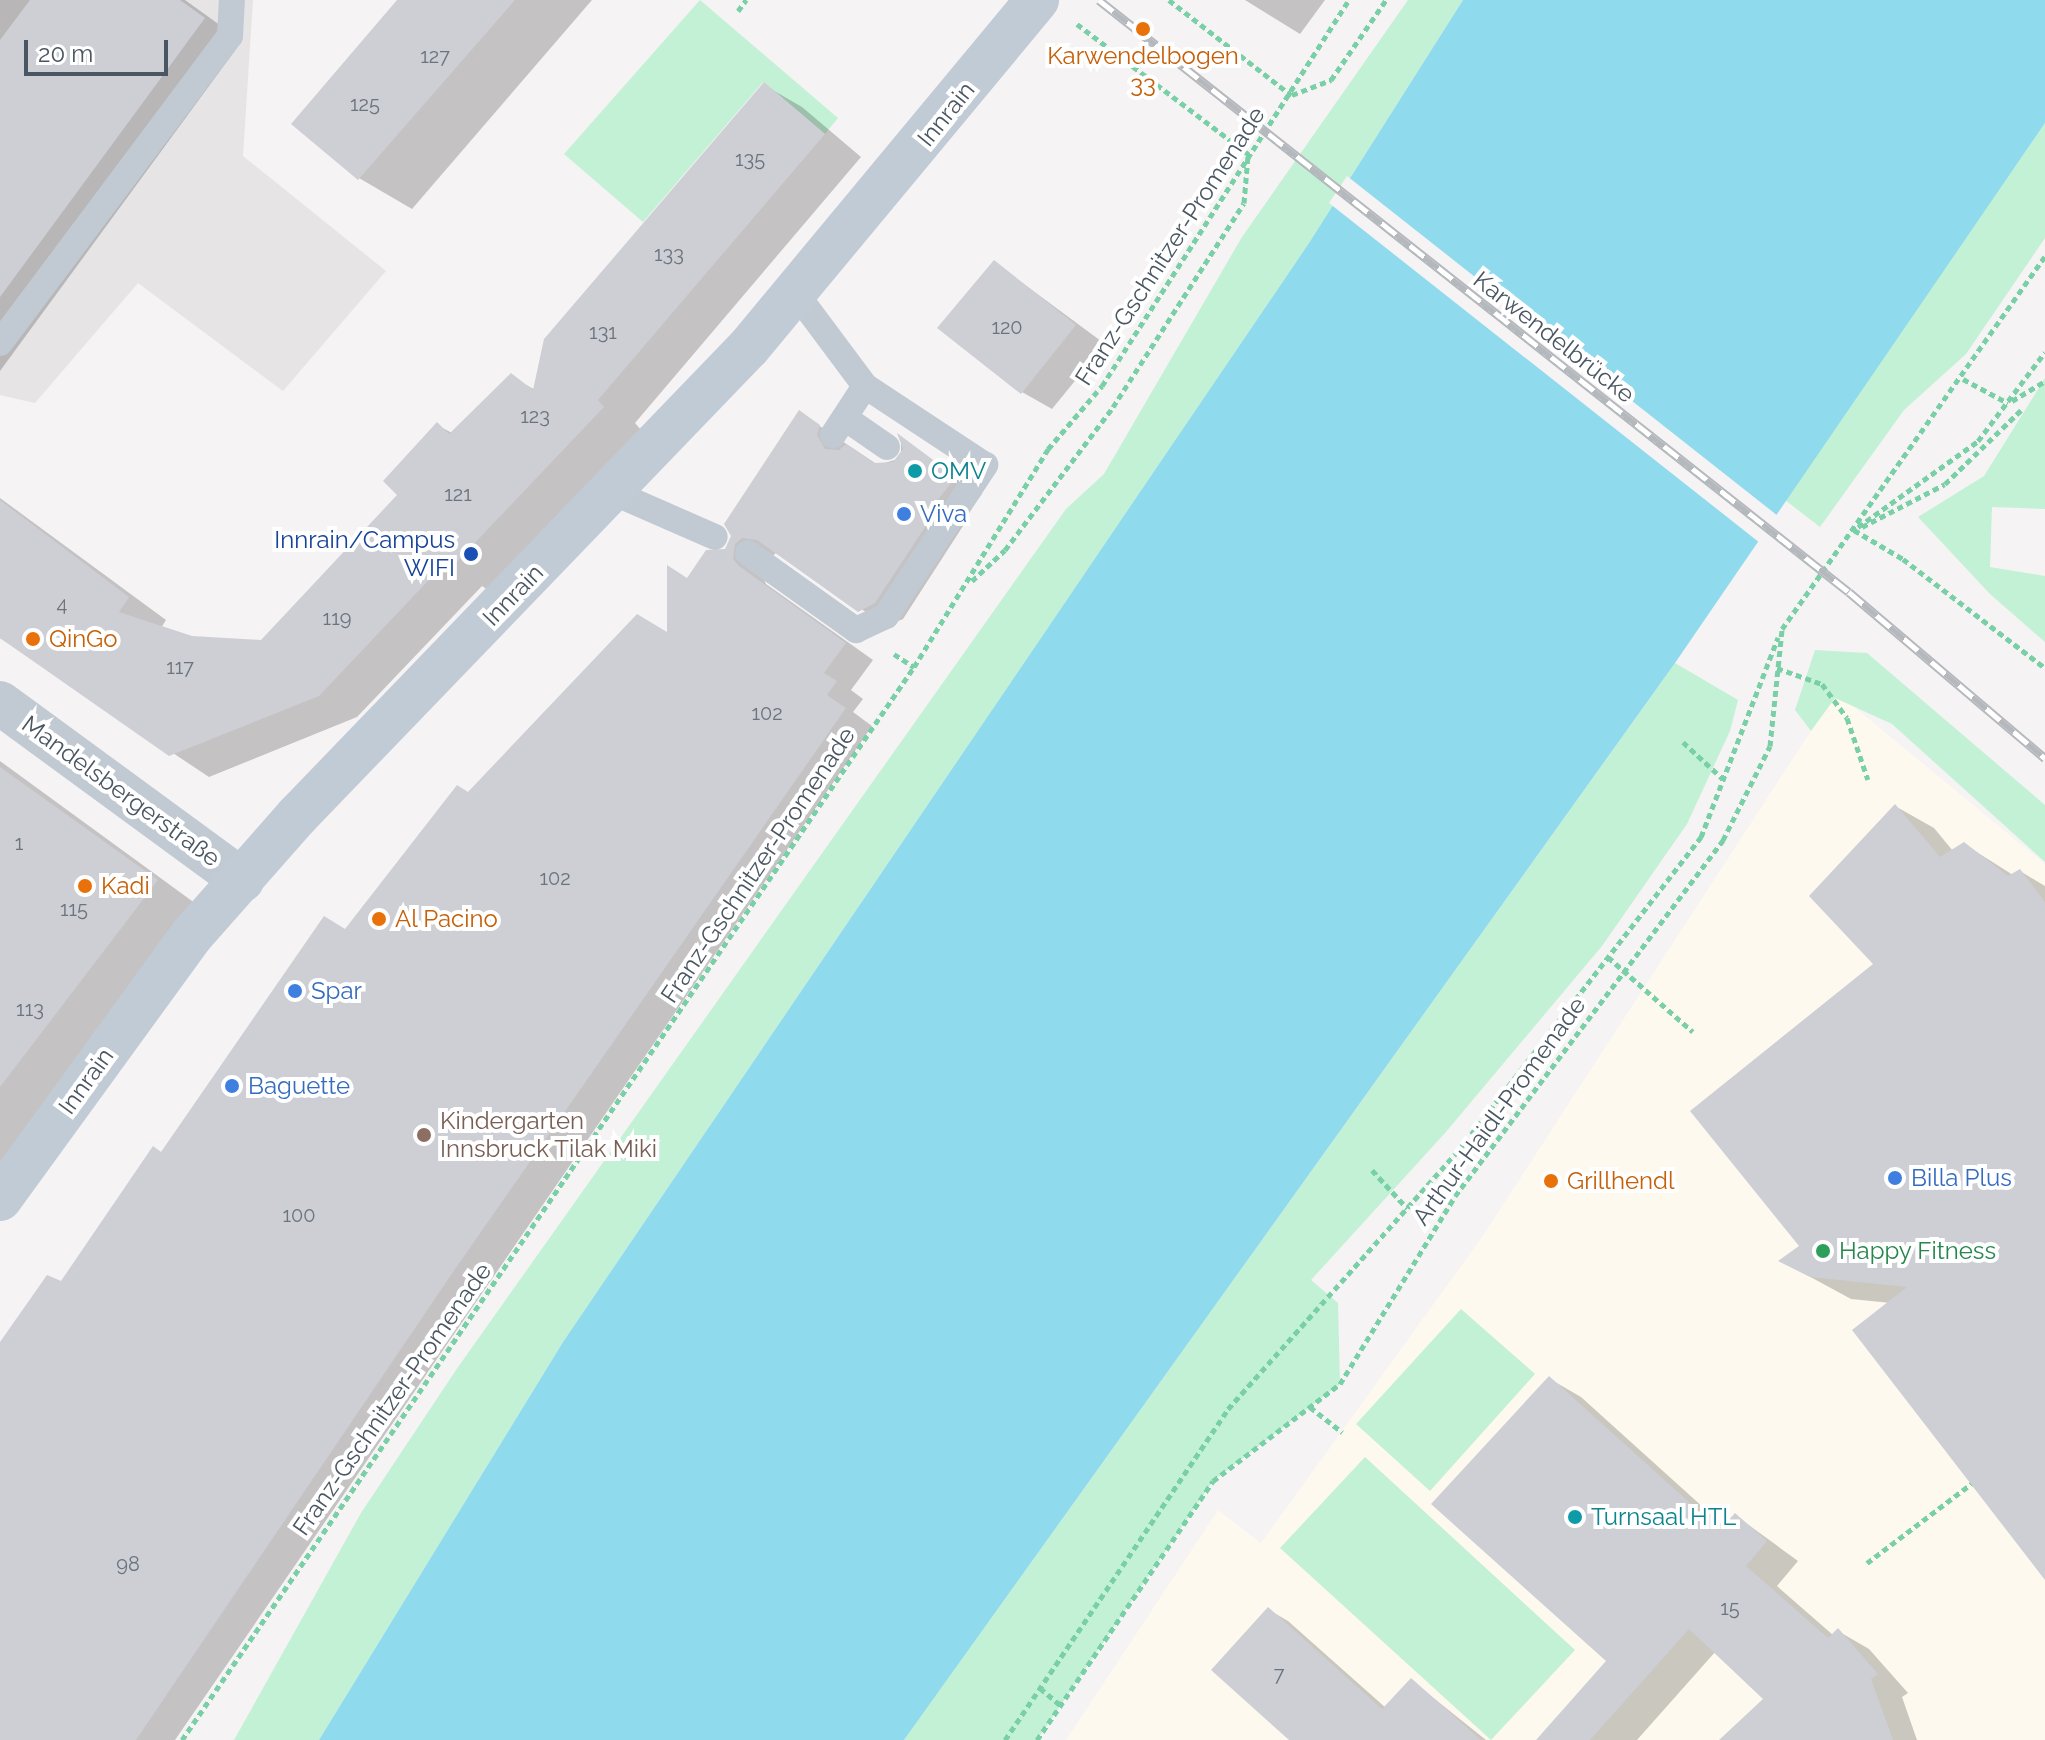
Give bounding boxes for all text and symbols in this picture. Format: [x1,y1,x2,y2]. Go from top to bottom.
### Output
marker: Karwendelbogen 33 [1134,20,1152,38]
scale bar [28,24,172,74]
text: 20 m [38,39,93,68]
place label: Karwendelbogen 33 [1047,42,1239,98]
house number: 127 [420,44,450,68]
street label: Innrain [911,76,981,152]
house number: 125 [350,92,380,116]
street label: Franz-Gschnitzer-Promenade [1069,101,1271,391]
house number: 135 [735,147,765,171]
house number: 133 [654,242,684,266]
street label: Karwendelbrücke [1468,265,1640,409]
house number: 120 [991,315,1023,339]
house number: 131 [589,320,617,344]
house number: 123 [520,404,550,428]
place label: OMV [931,457,986,485]
marker: OMV [906,462,924,480]
house number: 121 [444,482,472,506]
place label: Viva [920,500,967,528]
marker: Viva [895,505,913,523]
place label: Innrain/Campus WIFI [274,526,455,582]
marker: Innrain/Campus WIFI [462,545,480,563]
street label: Innrain [477,558,549,632]
house number: 4 [57,592,67,616]
house number: 119 [323,606,351,630]
place label: QinGo [49,625,118,653]
marker: QinGo [24,630,42,648]
house number: 117 [166,655,194,679]
house number: 102 [751,701,783,725]
street label: Mandelsbergerstraße [16,709,226,873]
street label: Franz-Gschnitzer-Promenade [655,722,861,1008]
house number: 1 [15,831,23,855]
house number: 102 [539,866,571,890]
place label: Kadi [101,872,150,900]
marker: Kadi [76,877,94,895]
house number: 115 [60,897,88,921]
place label: Al Pacino [395,905,498,933]
marker: Al Pacino [370,910,388,928]
place label: Spar [311,977,362,1005]
marker: Spar [286,982,304,1000]
street label: Arthur-Haidl-Promenade [1406,991,1592,1231]
house number: 113 [16,997,44,1021]
street label: Innrain [52,1042,120,1120]
place label: Baguette [248,1072,350,1100]
marker: Baguette [223,1077,241,1095]
place label: Kindergarten Innsbruck Tilak Miki [440,1107,658,1163]
marker: Kindergarten Innsbruck Tilak Miki [415,1126,433,1144]
place label: Billa Plus [1911,1164,2012,1192]
place label: Grillhendl [1567,1167,1674,1195]
marker: Billa Plus [1886,1169,1904,1187]
marker: Grillhendl [1542,1172,1560,1190]
house number: 100 [282,1203,316,1227]
place label: Happy Fitness [1839,1237,1997,1265]
marker: Happy Fitness [1814,1242,1832,1260]
street label: Franz-Gschnitzer-Promenade [287,1257,497,1541]
place label: Turnsaal HTL [1591,1503,1737,1531]
marker: Turnsaal HTL [1566,1508,1584,1526]
house number: 98 [116,1552,140,1576]
house number: 15 [1720,1596,1740,1620]
house number: 7 [1274,1662,1284,1686]

